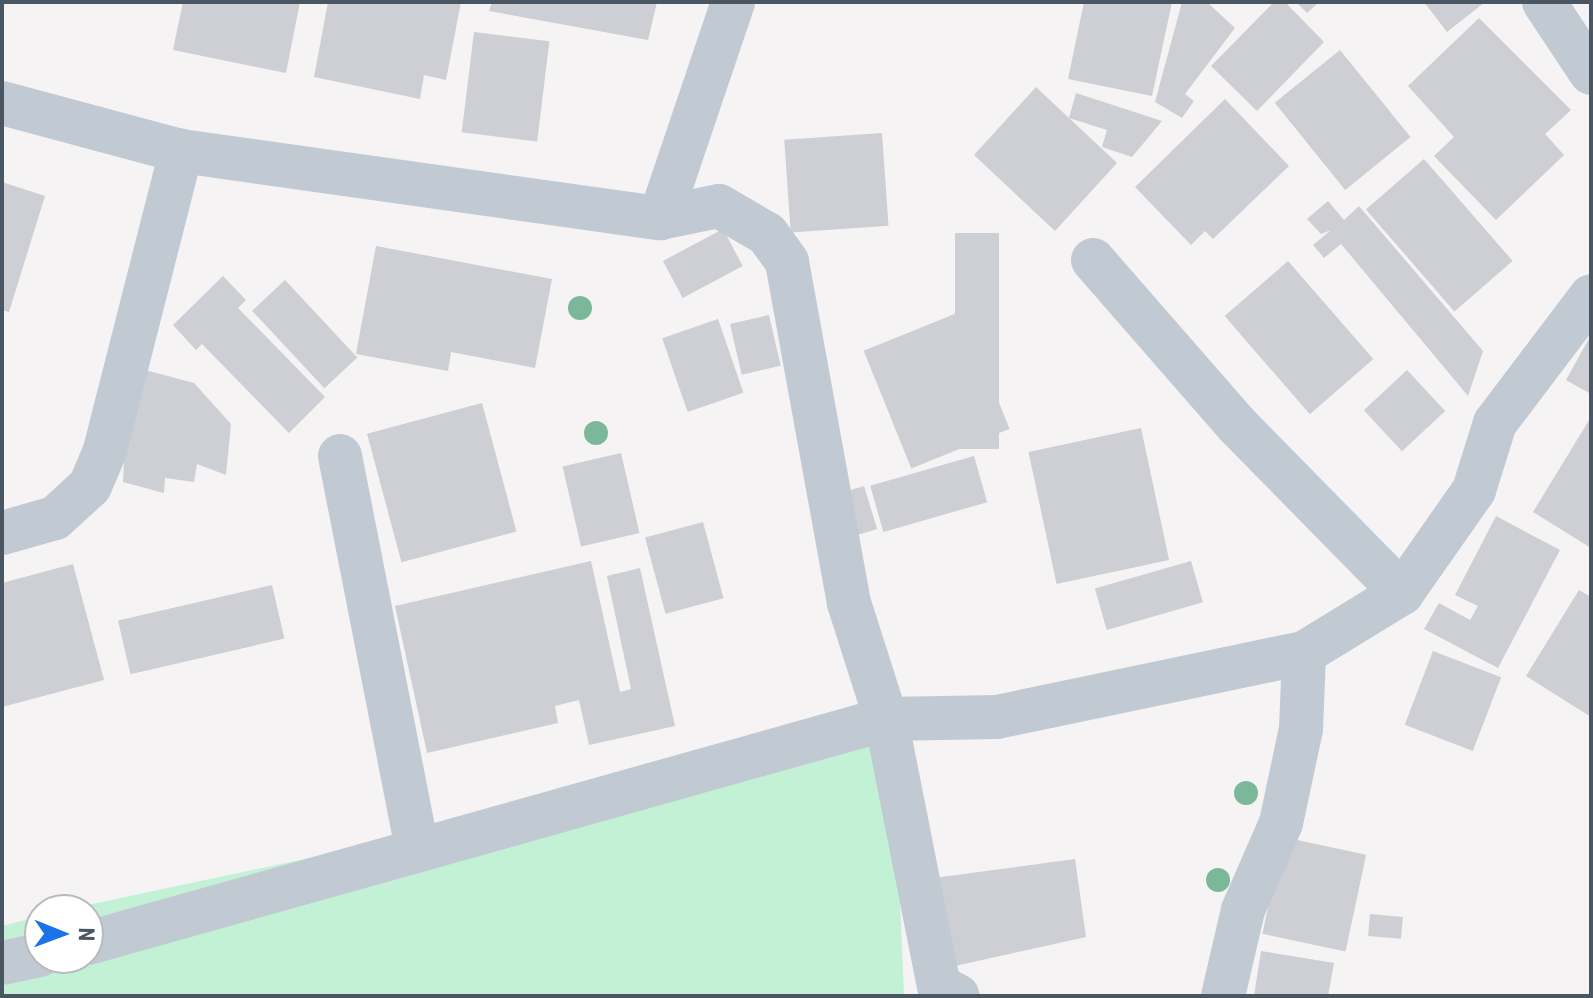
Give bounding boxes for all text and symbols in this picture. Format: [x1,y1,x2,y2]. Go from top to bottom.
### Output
north arrow [24,894,104,974]
text: N [74,927,99,941]

